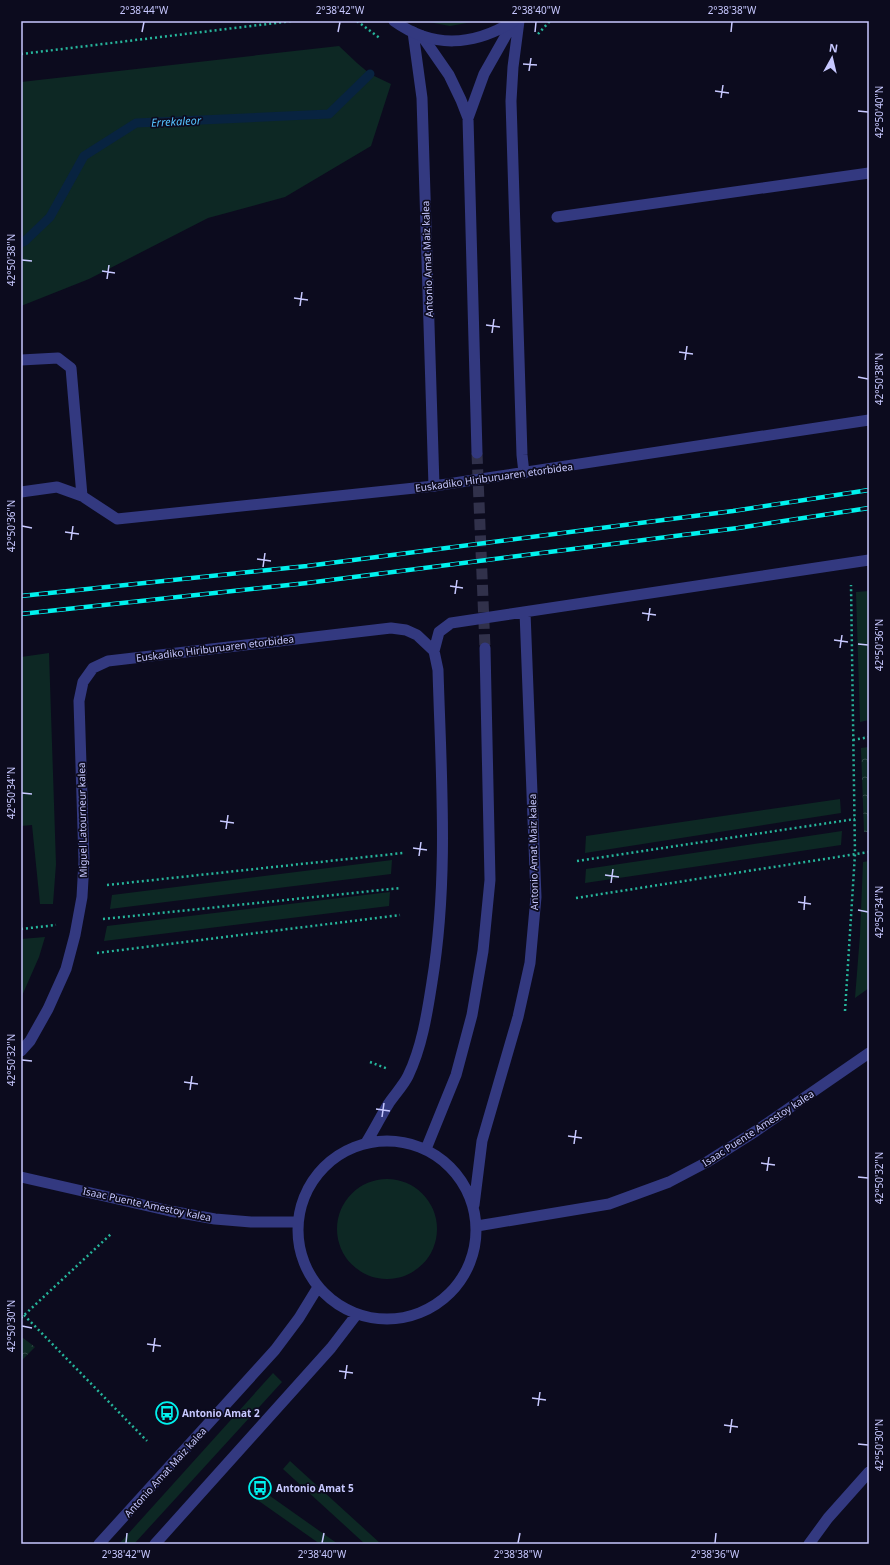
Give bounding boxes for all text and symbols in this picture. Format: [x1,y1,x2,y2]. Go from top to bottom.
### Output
text: 2°38'44"W [120,3,169,17]
text: 2°38'42"W [316,3,365,17]
text: 2°38'40"W [512,3,561,17]
text: 2°38'38"W [708,3,757,17]
north arrow [812,38,852,78]
text: N [828,40,839,56]
text: 42°50'40"N [872,86,886,138]
water label: Errekaleor [151,112,202,130]
street label: Antonio Amat Maiz kalea [418,201,436,317]
text: 42°50'38"N [4,234,18,286]
text: 42°50'38"N [872,353,886,405]
street label: Euskadiko Hiriburuaren etorbidea [414,459,574,495]
text: 42°50'36"N [4,500,18,552]
text: 42°50'36"N [872,619,886,671]
street label: Euskadiko Hiriburuaren etorbidea [135,631,295,665]
street label: Miguel Latourneur kalea [74,762,90,878]
text: 42°50'34"N [4,767,18,819]
street label: Antonio Amat Maiz kalea [525,794,541,910]
text: 42°50'34"N [872,886,886,938]
text: 42°50'32"N [4,1034,18,1086]
street label: Isaac Puente Amestoy kalea [699,1087,817,1169]
text: 42°50'32"N [872,1152,886,1204]
street label: Isaac Puente Amestoy kalea [82,1184,212,1224]
text: 42°50'30"N [4,1300,18,1352]
bus stop icon: Antonio Amat 2 [154,1400,180,1426]
place label: Antonio Amat 2 [182,1406,260,1420]
text: 42°50'30"N [872,1419,886,1471]
street label: Antonio Amat Maiz kalea [121,1424,209,1520]
bus stop icon: Antonio Amat 5 [247,1475,273,1501]
place label: Antonio Amat 5 [276,1481,354,1495]
text: 2°38'42"W [102,1547,151,1561]
text: 2°38'40"W [298,1547,347,1561]
text: 2°38'38"W [494,1547,543,1561]
text: 2°38'36"W [691,1547,740,1561]

